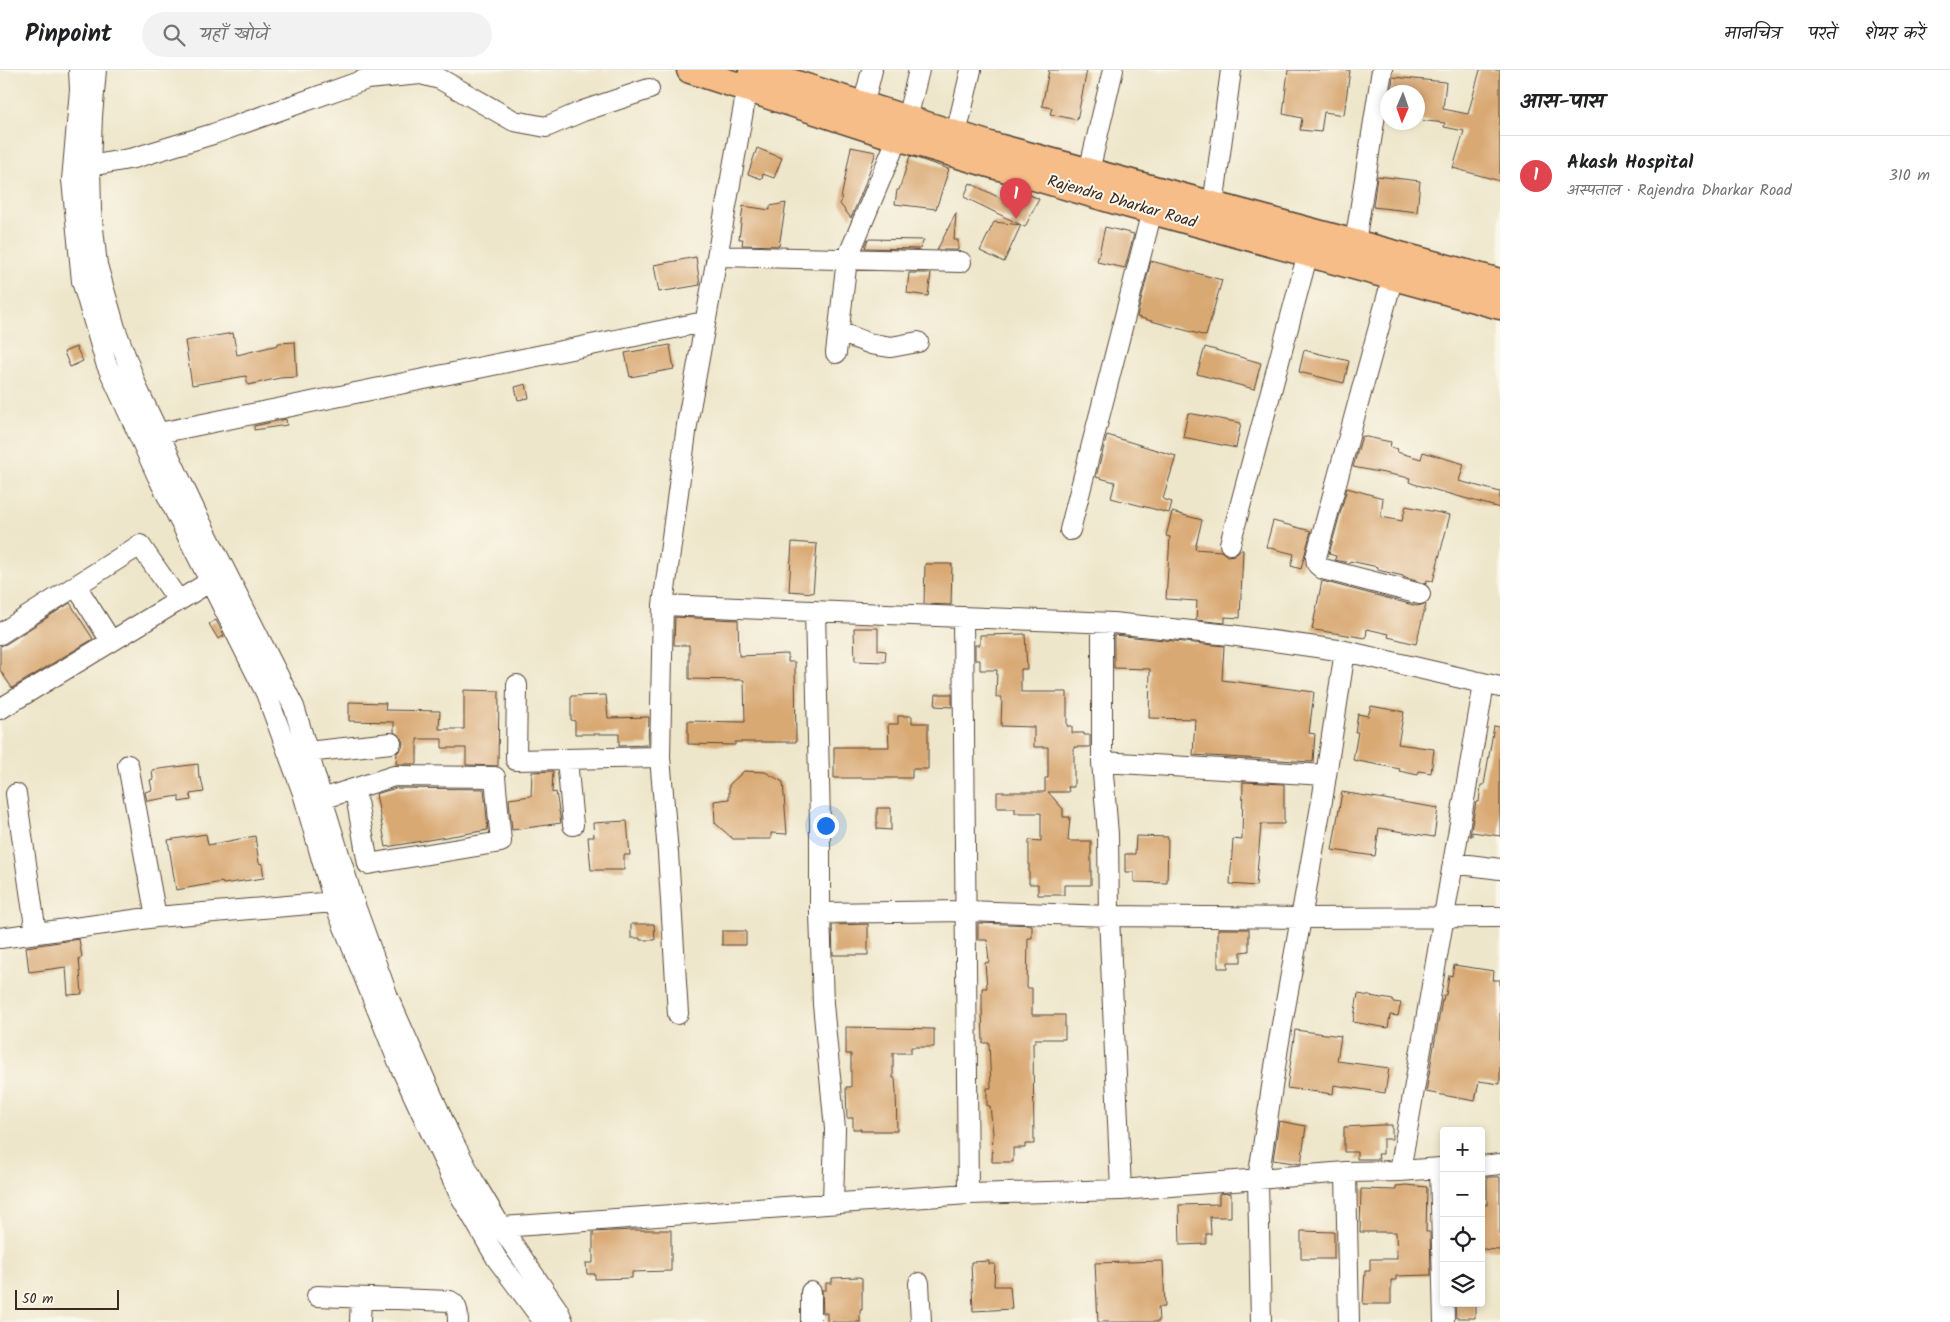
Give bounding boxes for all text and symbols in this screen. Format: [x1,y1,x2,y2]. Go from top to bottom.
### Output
search box [142,12,492,57]
text: Pinpoint [25,15,112,54]
text: यहाँ खोजें [200,20,268,50]
text: मानचित्र [1725,20,1781,49]
text: परतें [1809,20,1836,49]
text: शेयर करें [1864,20,1925,49]
icon: search [160,21,188,49]
north arrow [1380,85,1425,130]
text: आस-पास [1520,86,1604,119]
text: Akash Hospital [1567,148,1693,178]
text: 1 [1534,163,1538,188]
text: 310 m [1889,163,1930,188]
street label: Rajendra Dharkar Road [1044,169,1201,236]
pin: 1 [1000,178,1032,219]
text: अस्पताल · Rajendra Dharkar Road [1567,178,1792,203]
your location [813,813,839,839]
map controls [1440,1127,1485,1307]
button: + [1440,1127,1485,1172]
button: − [1440,1172,1485,1217]
button: locate [1440,1217,1485,1262]
button: layers [1440,1262,1485,1307]
scale bar [15,1287,119,1310]
text: 50 m [22,1288,53,1310]

